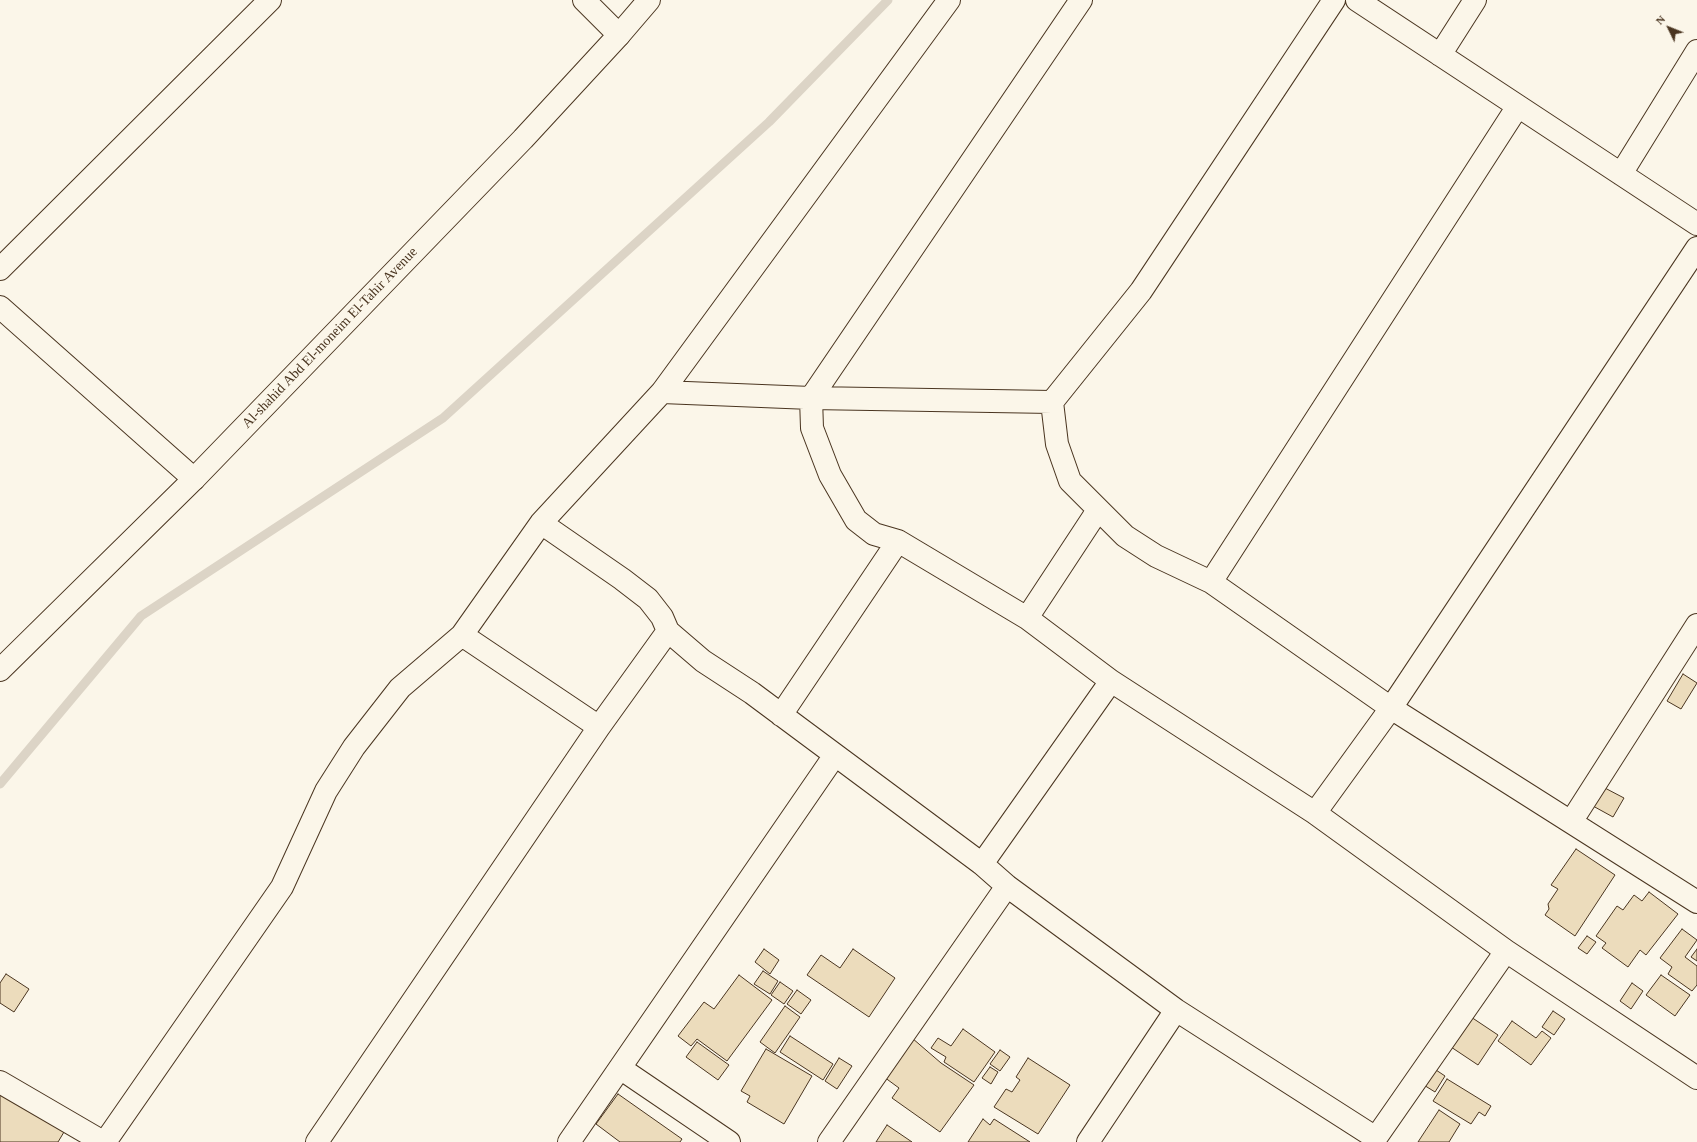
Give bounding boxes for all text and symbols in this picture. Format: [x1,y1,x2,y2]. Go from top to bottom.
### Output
north arrow [1649,8,1689,48]
text: N [1653,13,1667,27]
street label: Al-shahid Abd El-moneim El-Tahir Avenue [227,232,433,444]

